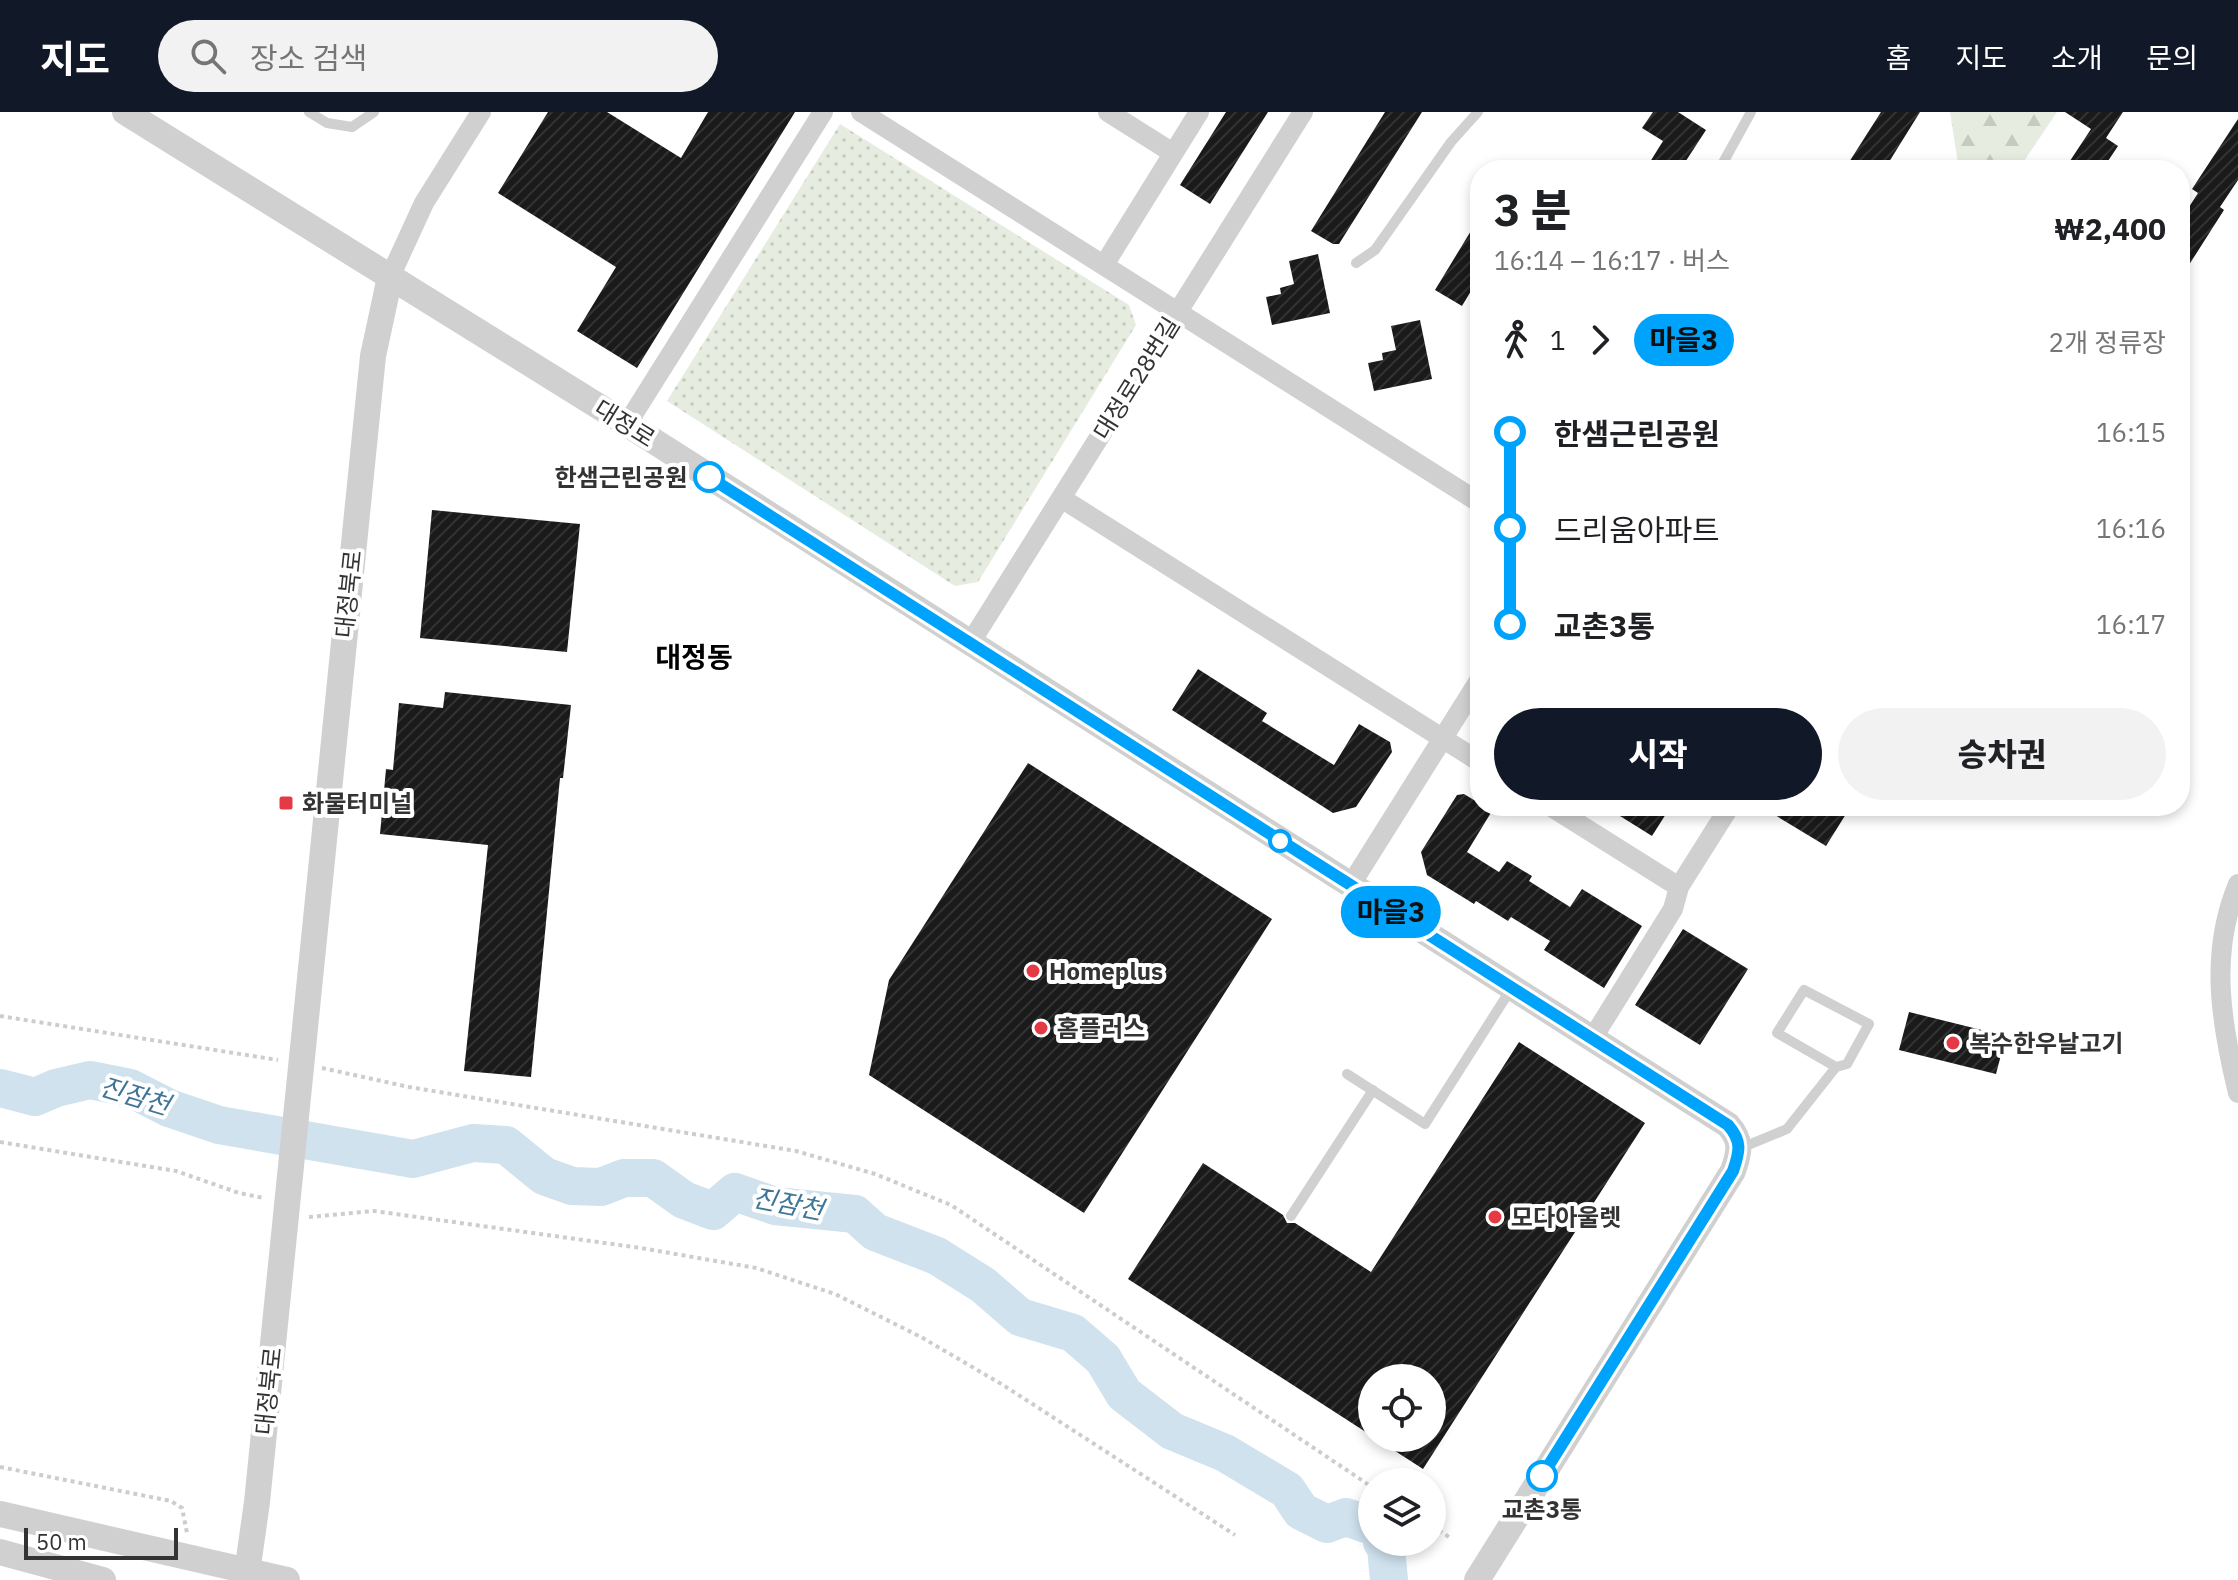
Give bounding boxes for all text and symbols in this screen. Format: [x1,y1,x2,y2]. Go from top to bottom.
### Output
search box [158,20,718,92]
text: 지도 [40,34,110,83]
icon: search [186,34,230,78]
text: 장소 검색 [250,38,367,77]
text: 홈 [1886,39,1911,76]
text: 지도 [1955,39,2007,76]
text: 소개 [2051,39,2102,76]
text: 문의 [2146,39,2198,76]
text: 3 분 [1494,181,1571,238]
text: ₩2,400 [2054,209,2166,248]
text: 16:14 – 16:17 · 버스 [1494,243,1730,277]
street label: 대정로28번길 [1086,310,1186,446]
icon: walk [1494,318,1538,362]
icon: forward [1578,318,1622,362]
text: 마을3 [1650,321,1718,358]
text: 1 [1550,323,1566,357]
text: 2개 정류장 [2049,325,2166,359]
street label: 대정로 [588,392,662,454]
text: 한샘근린공원 [1554,414,1720,453]
text: 16:15 [2096,415,2166,449]
place label: 한샘근린공원 [555,461,687,493]
marker: 한샘근린공원 [694,462,724,492]
text: 드리움아파트 [1554,510,1720,549]
text: 16:16 [2096,511,2166,545]
street label: 대정북로 [327,548,369,640]
text: 교촌3통 [1554,606,1655,645]
text: 16:17 [2096,607,2166,641]
district label: 대정동 [655,638,733,675]
button: 시작 [1494,708,1822,800]
button: 승차권 [1838,708,2166,800]
place label: 화물터미널 [302,787,412,819]
marker: 화물터미널 [277,794,295,812]
unlabelled marker [1269,830,1291,852]
line badge: 마을3 [1345,886,1437,938]
text: 마을3 [1357,893,1425,930]
place label: Homeplus [1049,955,1163,987]
marker: Homeplus [1024,962,1042,980]
place label: 홈플러스 [1057,1012,1145,1044]
marker: 홈플러스 [1032,1019,1050,1037]
place label: 복수한우날고기 [1969,1027,2124,1059]
marker: 복수한우날고기 [1944,1034,1962,1052]
water label: 진잠천 [96,1068,177,1123]
water label: 진잠천 [750,1179,829,1227]
place label: 모다아울렛 [1511,1201,1621,1233]
marker: 모다아울렛 [1486,1208,1504,1226]
street label: 대정북로 [247,1345,289,1437]
map controls [1358,1364,1446,1556]
button: locate [1358,1364,1446,1452]
marker: 교촌3통 [1527,1461,1557,1491]
button: layers [1358,1468,1446,1556]
place label: 교촌3통 [1502,1493,1582,1525]
scale bar [24,1524,178,1560]
text: 50 m [36,1527,87,1556]

